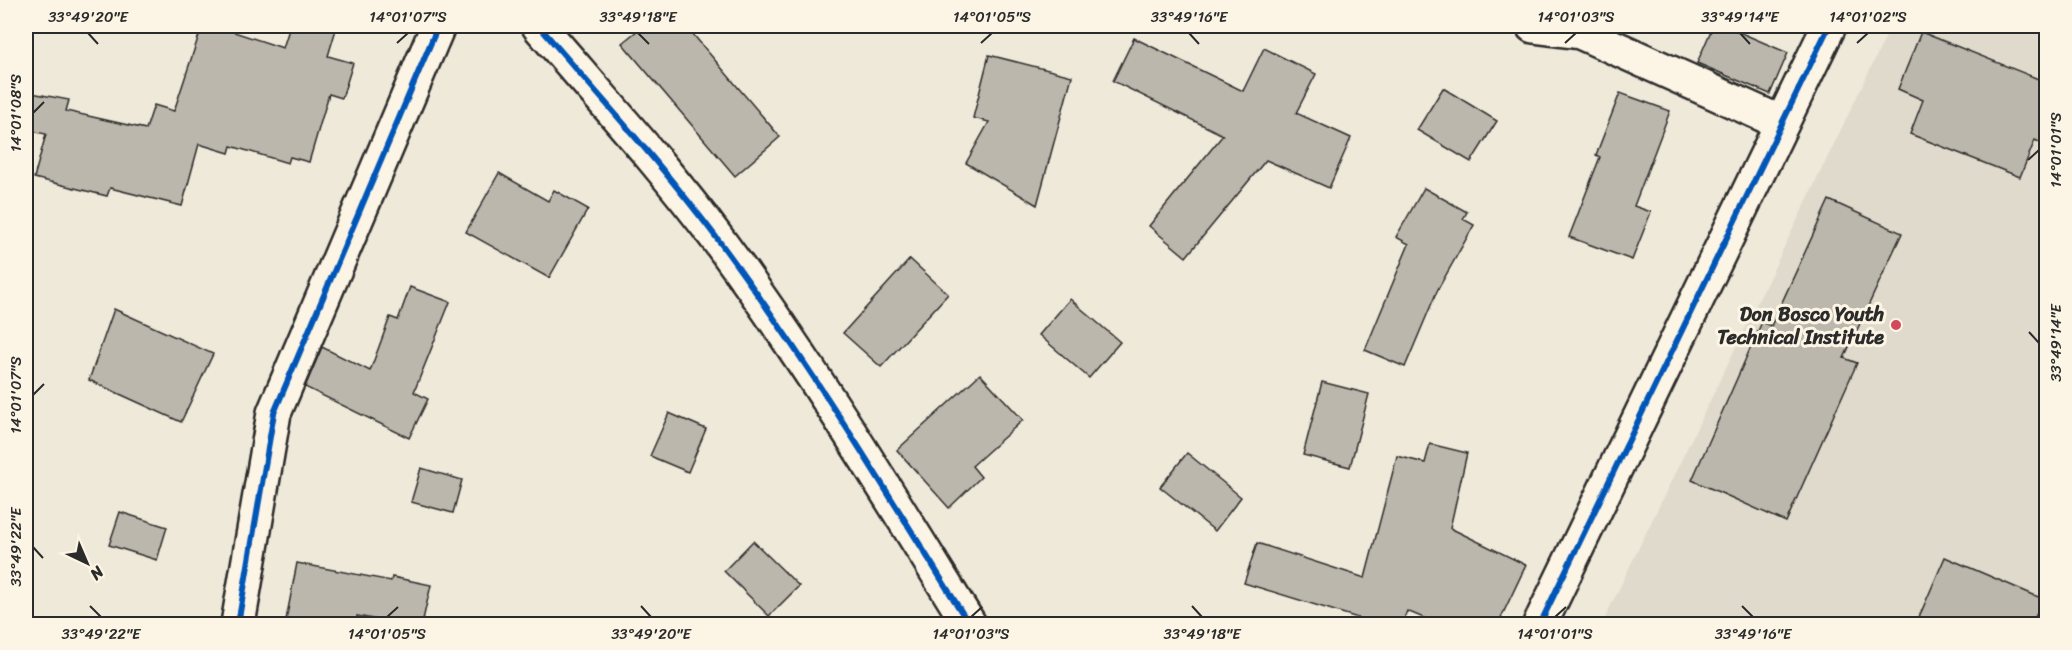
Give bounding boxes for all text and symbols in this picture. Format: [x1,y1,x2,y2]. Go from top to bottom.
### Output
text: 33°49'20"E [48,4,130,30]
text: 14°01'07"S [369,4,447,30]
text: 33°49'18"E [599,4,678,30]
text: 14°01'05"S [953,4,1032,30]
text: 33°49'16"E [1151,4,1229,30]
text: 14°01'03"S [1537,4,1615,30]
text: 33°49'14"E [1701,4,1780,30]
text: 14°01'02"S [1829,4,1907,30]
text: 14°01'08"S [3,73,29,152]
text: 14°01'01"S [2043,112,2069,188]
place label: Don Bosco Youth Technical Institute [1717,297,1885,355]
text: 33°49'14"E [2043,303,2069,382]
marker: Don Bosco Youth Technical Institute [1889,318,1903,332]
text: 14°01'07"S [3,356,29,434]
text: 33°49'22"E [3,506,29,586]
north arrow [57,533,117,593]
text: N [82,558,112,588]
text: 33°49'22"E [62,621,142,647]
text: 14°01'05"S [348,621,427,647]
text: 33°49'20"E [611,621,693,647]
text: 14°01'03"S [932,621,1010,647]
text: 33°49'18"E [1163,621,1242,647]
text: 14°01'01"S [1517,621,1593,647]
text: 33°49'16"E [1715,621,1793,647]

